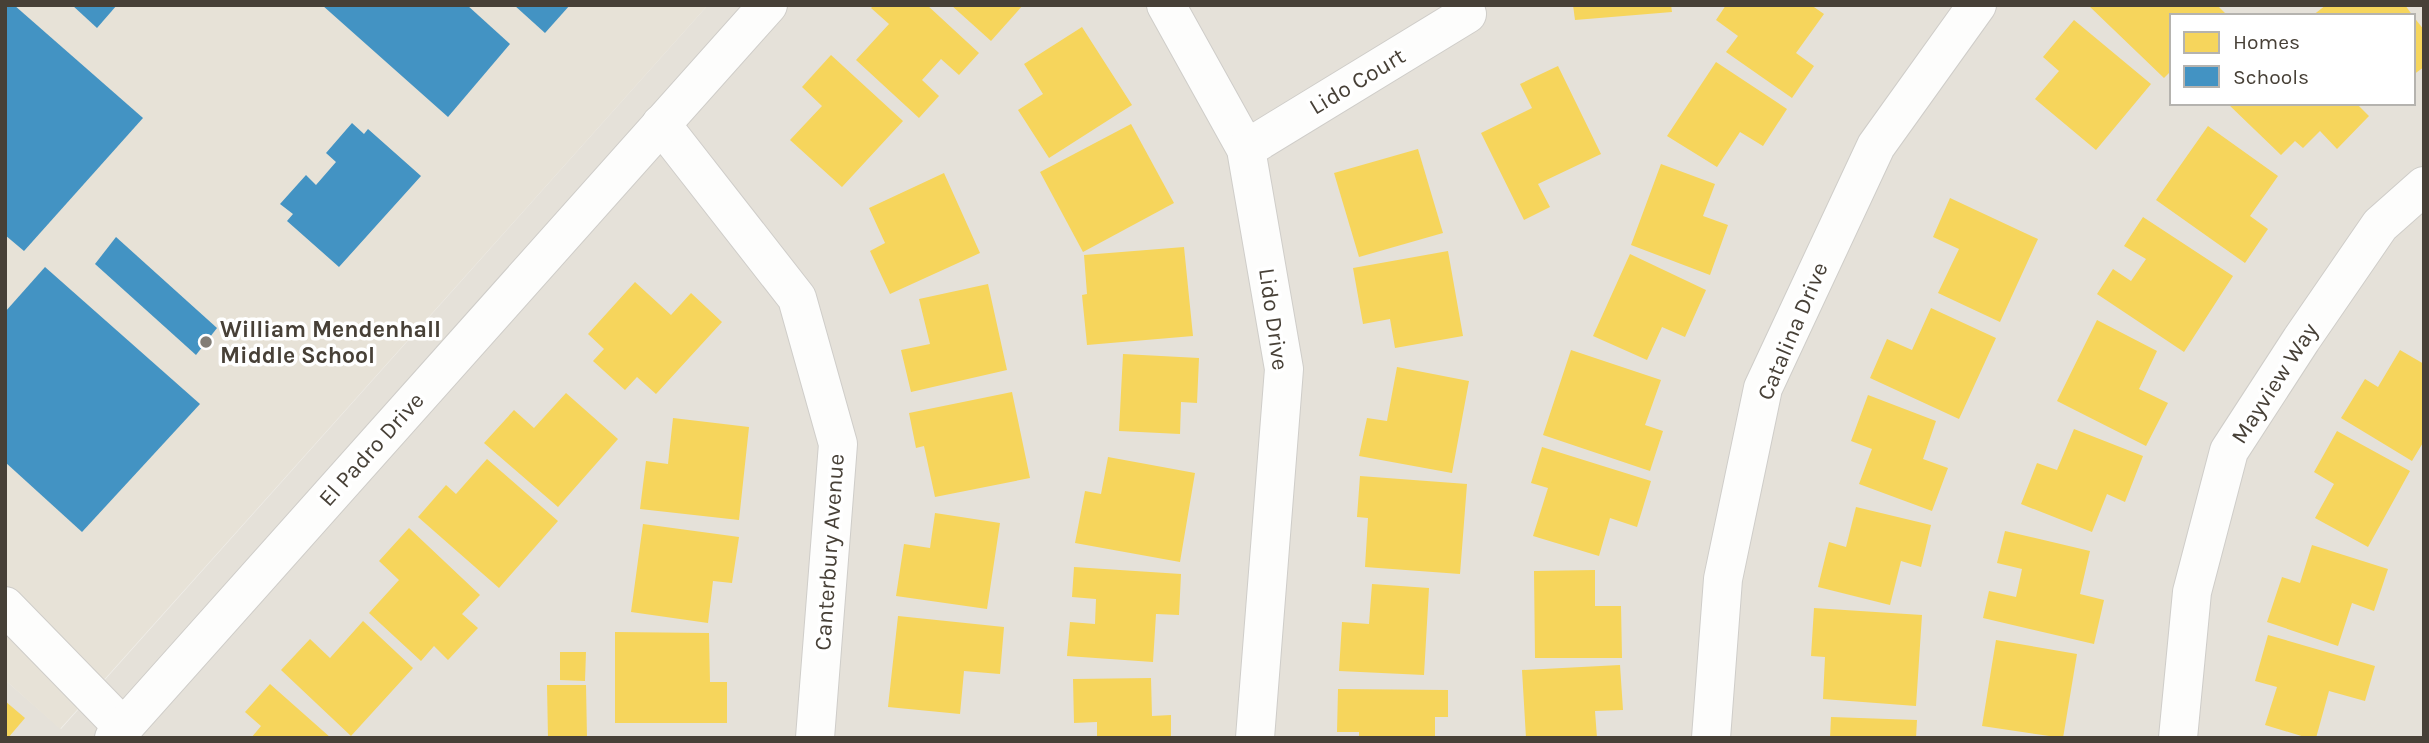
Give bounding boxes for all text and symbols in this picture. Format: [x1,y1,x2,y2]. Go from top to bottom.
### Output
legend [2170,14,2415,105]
text: Homes [2233,30,2300,54]
street label: Lido Court [1305,42,1410,121]
text: Schools [2233,65,2309,89]
street label: Catalina Drive [1751,258,1834,404]
street label: Lido Drive [1253,266,1294,372]
place label: William Mendenhall Middle School [220,316,441,369]
street label: Mayview Way [2225,318,2324,449]
marker: William Mendenhall Middle School [198,334,214,350]
street label: El Padro Drive [313,387,430,512]
street label: Canterbury Avenue [809,453,850,651]

